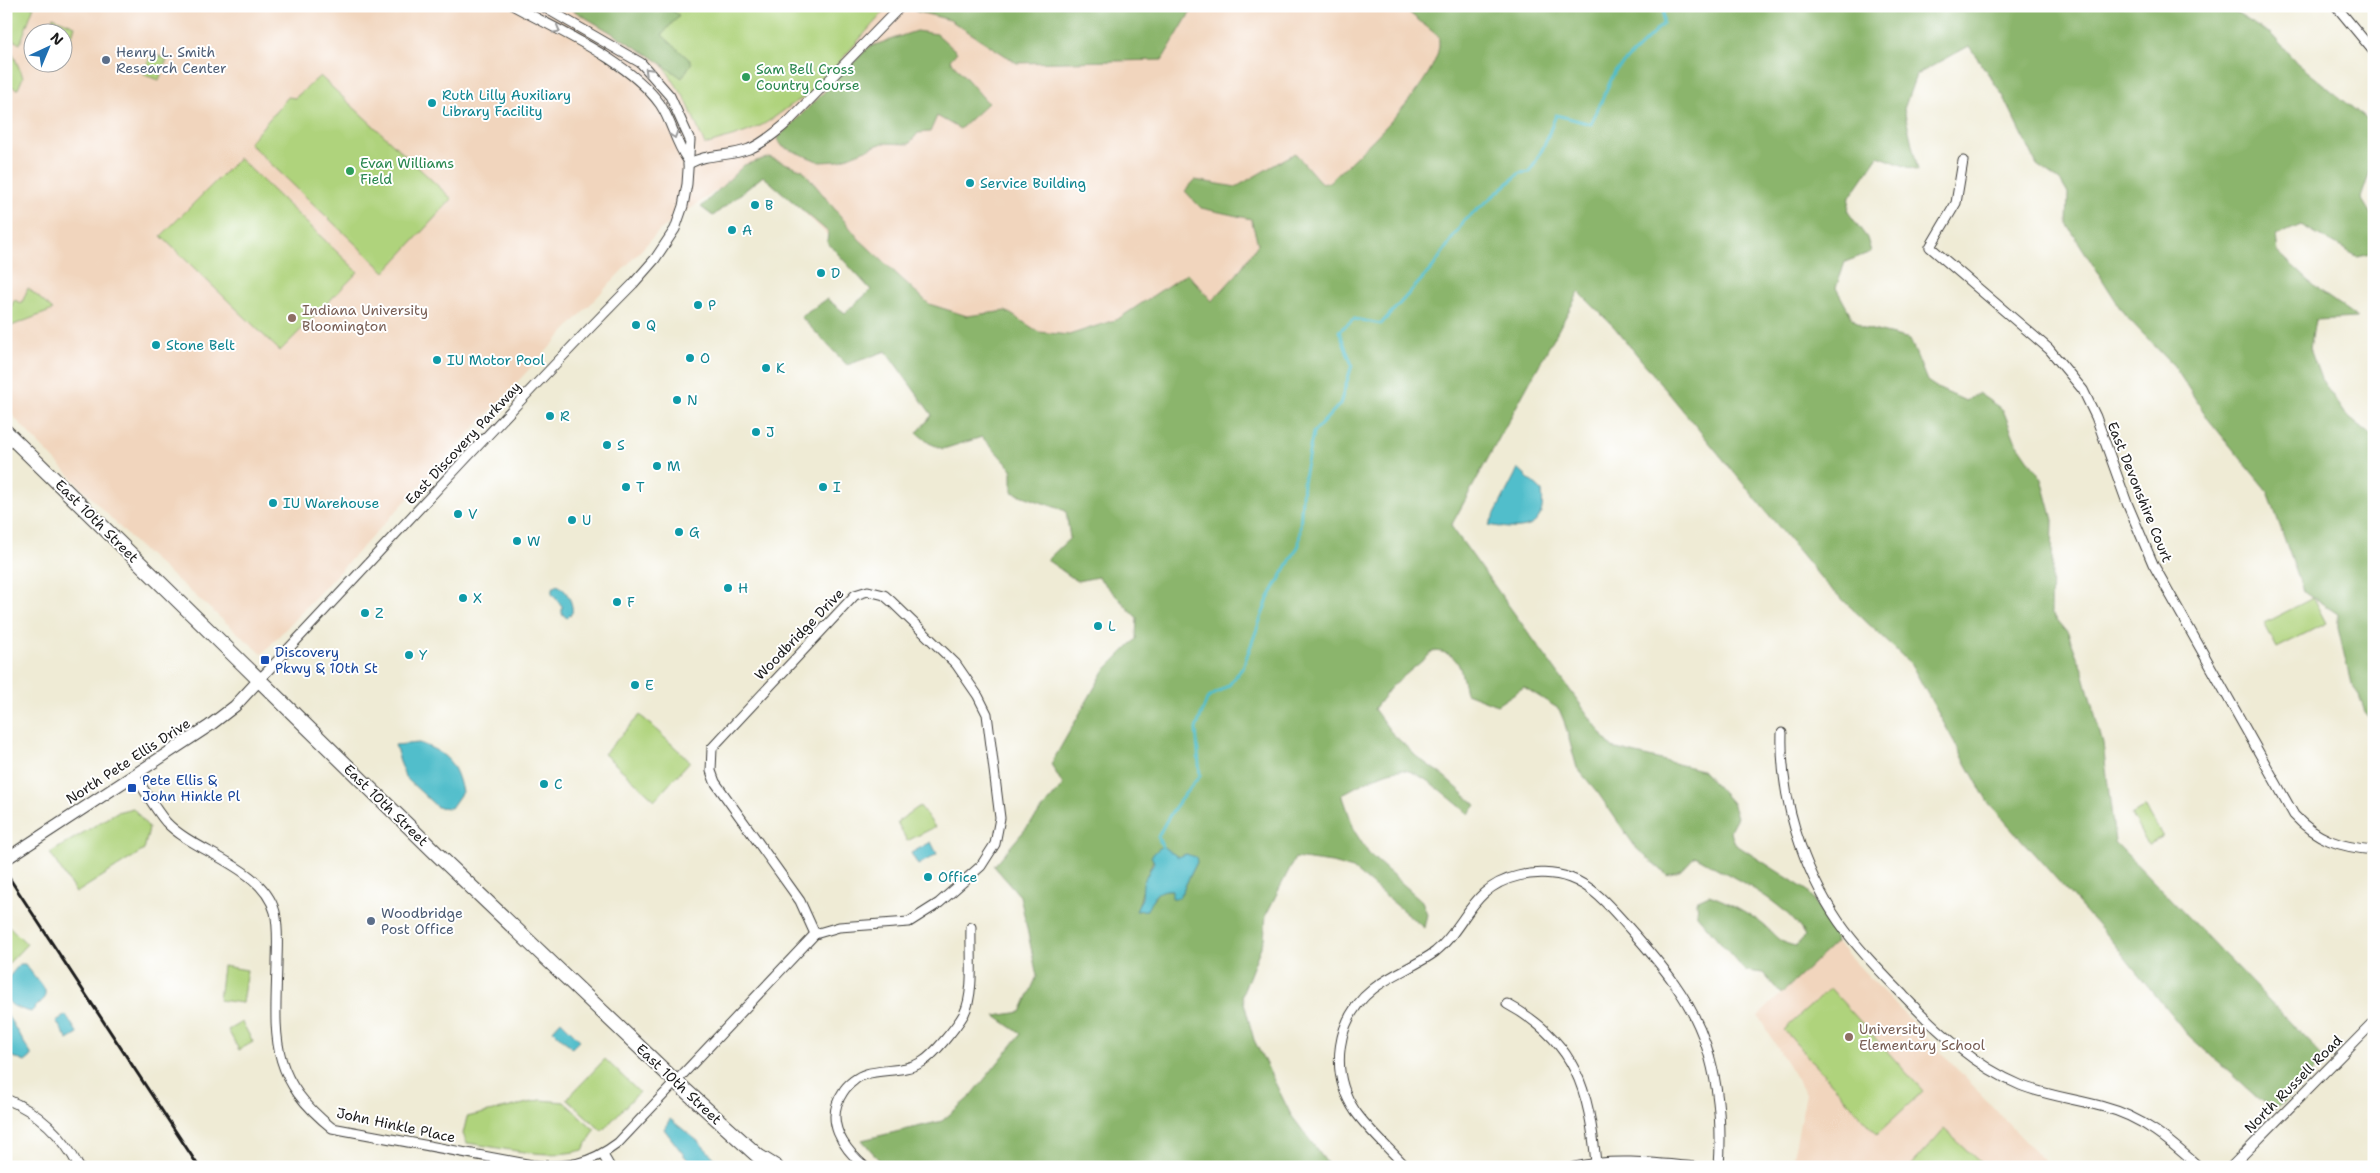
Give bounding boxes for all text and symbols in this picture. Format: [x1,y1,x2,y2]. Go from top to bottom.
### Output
north arrow [22,22,72,72]
one-way arrow [551,24,560,34]
text: N [47,28,67,49]
place label: Henry L. Smith Research Center [116,43,227,77]
marker: Henry L. Smith Research Center [100,54,112,66]
place label: Sam Bell Cross Country Course [756,60,860,94]
one-way arrow [645,68,654,77]
marker: Sam Bell Cross Country Course [740,71,752,83]
place label: Ruth Lilly Auxiliary Library Facility [442,86,571,120]
marker: Ruth Lilly Auxiliary Library Facility [426,97,438,109]
one-way arrow [668,130,678,139]
place label: Evan Williams Field [360,154,454,188]
marker: Evan Williams Field [344,165,356,177]
place label: Service Building [980,174,1086,192]
marker: Service Building [964,177,976,189]
place label: B [765,196,773,214]
marker: B [749,199,761,211]
place label: A [742,221,752,239]
marker: A [726,224,738,236]
place label: D [831,264,840,282]
marker: D [815,267,827,279]
place label: P [708,296,716,314]
marker: P [692,299,704,311]
place label: Indiana University Bloomington [302,301,428,335]
marker: Indiana University Bloomington [286,312,298,324]
place label: Q [646,316,656,334]
marker: Q [630,319,642,331]
place label: Stone Belt [166,336,235,354]
marker: Stone Belt [150,339,162,351]
place label: O [700,349,710,367]
place label: IU Motor Pool [447,351,546,369]
marker: O [684,352,696,364]
marker: IU Motor Pool [431,354,443,366]
place label: K [776,359,785,377]
marker: K [760,362,772,374]
street label: East Discovery Parkway [401,378,525,508]
place label: N [687,391,698,409]
marker: N [671,394,683,406]
place label: R [560,407,570,425]
marker: R [544,410,556,422]
street label: East Devonshire Court [2104,419,2176,565]
place label: J [766,423,774,441]
marker: J [750,426,762,438]
place label: S [617,436,625,454]
marker: S [601,439,613,451]
place label: M [667,457,680,475]
marker: M [651,460,663,472]
street label: East 10th Street [52,476,142,566]
place label: T [636,478,645,496]
place label: I [833,478,841,496]
marker: T [620,481,632,493]
marker: I [817,481,829,493]
place label: IU Warehouse [283,494,379,512]
marker: IU Warehouse [267,497,279,509]
place label: V [468,505,478,523]
marker: V [452,508,464,520]
place label: U [582,511,591,529]
marker: U [566,514,578,526]
place label: G [689,523,700,541]
marker: G [673,526,685,538]
place label: W [527,532,540,550]
marker: W [511,535,523,547]
place label: H [738,579,748,597]
marker: H [722,582,734,594]
street label: Woodbridge Drive [750,584,848,684]
place label: X [473,589,482,607]
marker: X [457,592,469,604]
place label: F [627,593,635,611]
marker: F [611,596,623,608]
place label: Z [375,604,384,622]
marker: Z [359,607,371,619]
place label: L [1108,617,1116,635]
marker: L [1092,620,1104,632]
place label: Discovery Pkwy & 10th St [275,643,378,677]
place label: Y [419,646,428,664]
marker: Y [403,649,415,661]
marker: Discovery Pkwy & 10th St [259,654,271,666]
place label: E [645,676,654,694]
marker: E [629,679,641,691]
street label: North Pete Ellis Drive [62,714,194,808]
street label: East 10th Street [340,760,432,850]
place label: Pete Ellis & John Hinkle Pl [142,771,241,805]
place label: C [554,775,563,793]
marker: C [538,778,550,790]
marker: Pete Ellis & John Hinkle Pl [126,782,138,794]
place label: Office [938,868,978,886]
marker: Office [922,871,934,883]
place label: Woodbridge Post Office [381,904,463,938]
marker: Woodbridge Post Office [365,915,377,927]
place label: University Elementary School [1859,1020,1986,1054]
marker: University Elementary School [1843,1031,1855,1043]
street label: North Russell Road [2240,1031,2346,1137]
street label: East 10th Street [632,1040,726,1128]
street label: John Hinkle Place [335,1104,457,1146]

